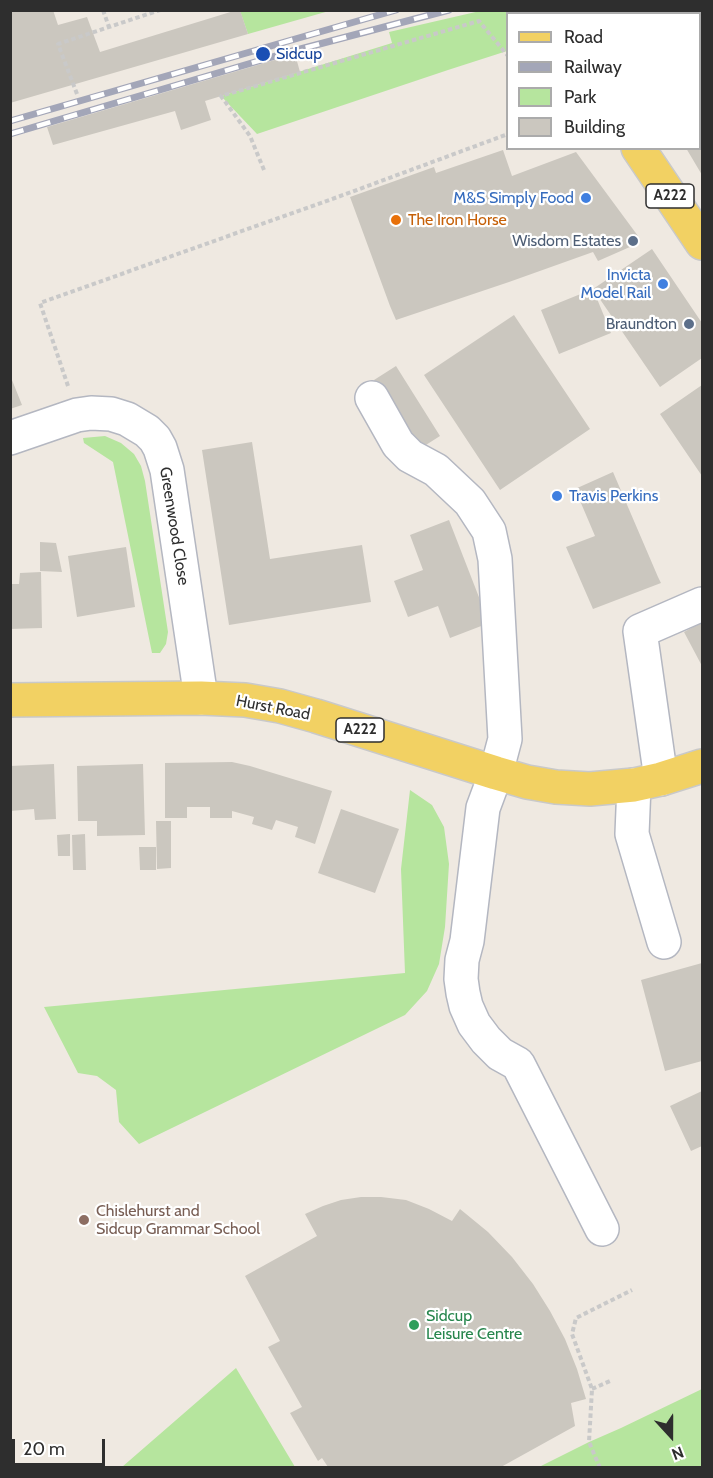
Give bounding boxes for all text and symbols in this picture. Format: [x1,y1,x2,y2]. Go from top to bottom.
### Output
legend [506,12,701,150]
text: Road [564,26,603,48]
place label: Sidcup [276,44,322,64]
marker: Sidcup [254,45,272,63]
text: Railway [564,56,622,78]
text: Park [564,86,596,108]
text: Building [564,116,625,138]
road number: A222 [646,184,694,208]
place label: M&S Simply Food [453,188,574,208]
marker: M&S Simply Food [579,191,593,205]
place label: The Iron Horse [408,210,507,230]
marker: The Iron Horse [389,213,403,227]
place label: Wisdom Estates [512,231,621,251]
marker: Wisdom Estates [626,234,640,248]
place label: Invicta Model Rail [581,265,651,303]
marker: Invicta Model Rail [656,277,670,291]
place label: Braundton [606,314,677,334]
marker: Braundton [682,317,696,331]
street label: Greenwood Close [155,465,193,587]
place label: Travis Perkins [569,486,658,506]
marker: Travis Perkins [550,489,564,503]
street label: Hurst Road [234,691,312,725]
road number: A222 [336,718,384,742]
place label: Chislehurst and Sidcup Grammar School [96,1201,260,1239]
marker: Chislehurst and Sidcup Grammar School [77,1213,91,1227]
place label: Sidcup Leisure Centre [426,1306,522,1344]
marker: Sidcup Leisure Centre [407,1318,421,1332]
north arrow [641,1406,701,1466]
scale bar [15,1427,108,1465]
text: 20 m [23,1438,65,1460]
text: N [669,1442,686,1464]

